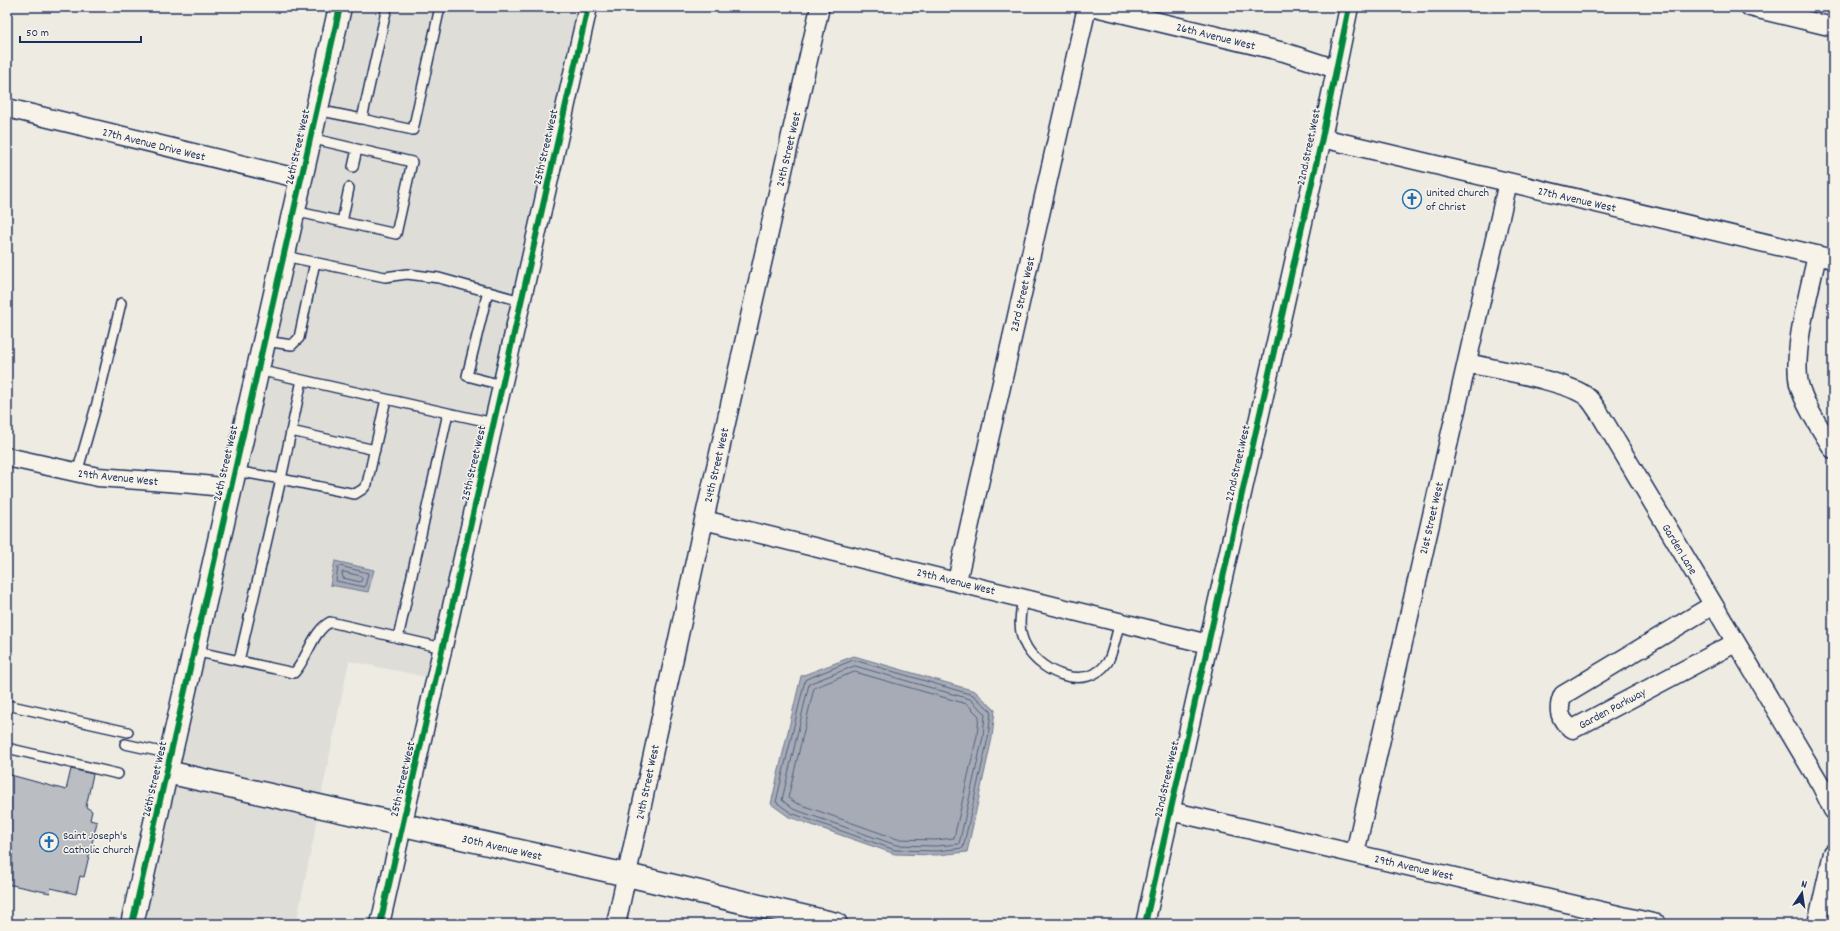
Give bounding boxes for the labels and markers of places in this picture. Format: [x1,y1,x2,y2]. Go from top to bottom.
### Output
place label: United Church of Christ [1426,185,1489,216]
church icon: United Church of Christ [1401,188,1423,210]
place label: Saint Joseph's Catholic Church [63,828,134,859]
church icon: Saint Joseph's Catholic Church [38,831,60,853]

